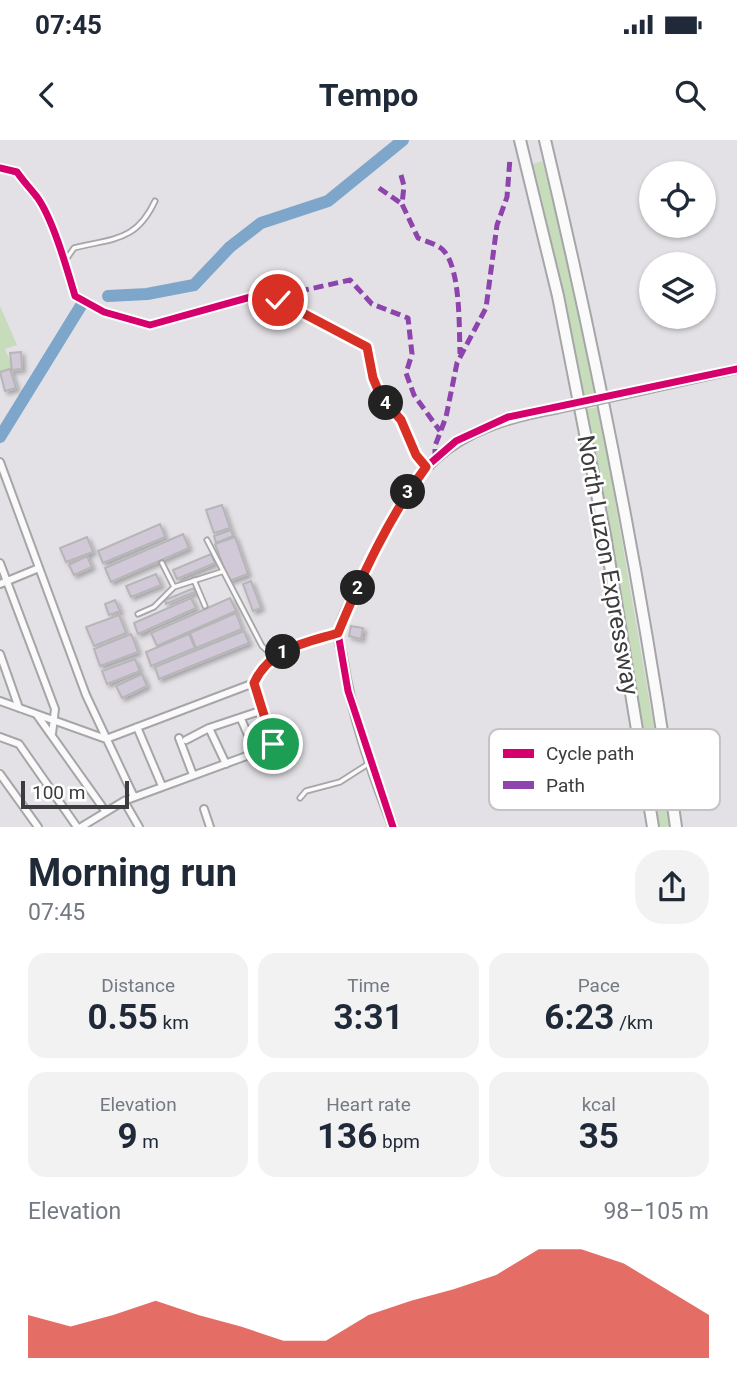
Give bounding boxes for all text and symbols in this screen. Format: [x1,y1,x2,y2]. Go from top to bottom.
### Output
text: 07:45 [35,10,102,40]
icon: back [28,76,66,114]
text: Tempo [319,76,418,114]
icon: search [671,76,709,114]
map controls [639,161,716,329]
button: locate [639,161,716,238]
button: layers [639,252,716,329]
pin [248,270,308,330]
icon: check [259,281,297,319]
pin: 4 [368,386,404,420]
text: 4 [380,391,391,414]
street label: North Luzon Expressway [571,433,645,698]
pin: 3 [390,474,426,510]
text: 3 [402,480,413,503]
pin: 2 [340,570,376,606]
text: 2 [352,576,363,599]
pin: 1 [266,634,300,670]
text: 1 [277,640,288,663]
pin [243,714,303,774]
icon: arrive [254,725,292,763]
legend [489,729,720,810]
text: Cycle path [546,742,634,765]
text: Path [546,774,585,797]
scale bar [21,778,130,810]
text: 100 m [32,781,85,804]
button: share [635,850,709,924]
text: Morning run [28,851,237,895]
text: 07:45 [28,899,85,926]
text: Distance [101,974,175,997]
text: Time [347,974,390,997]
text: Pace [578,974,620,997]
text: 0.55 [87,997,158,1038]
text: 3:31 [333,997,404,1038]
text: 6:23 [544,997,614,1038]
text: km [158,1011,189,1034]
text: /km [614,1011,653,1034]
text: Elevation [100,1093,177,1116]
text: Heart rate [326,1093,411,1116]
text: kcal [582,1093,616,1116]
text: 9 [117,1116,138,1157]
text: 136 [317,1116,377,1157]
text: 35 [579,1116,619,1157]
text: m [138,1130,159,1153]
text: bpm [377,1130,420,1153]
text: Elevation [28,1198,121,1225]
text: 98–105 m [603,1198,709,1225]

